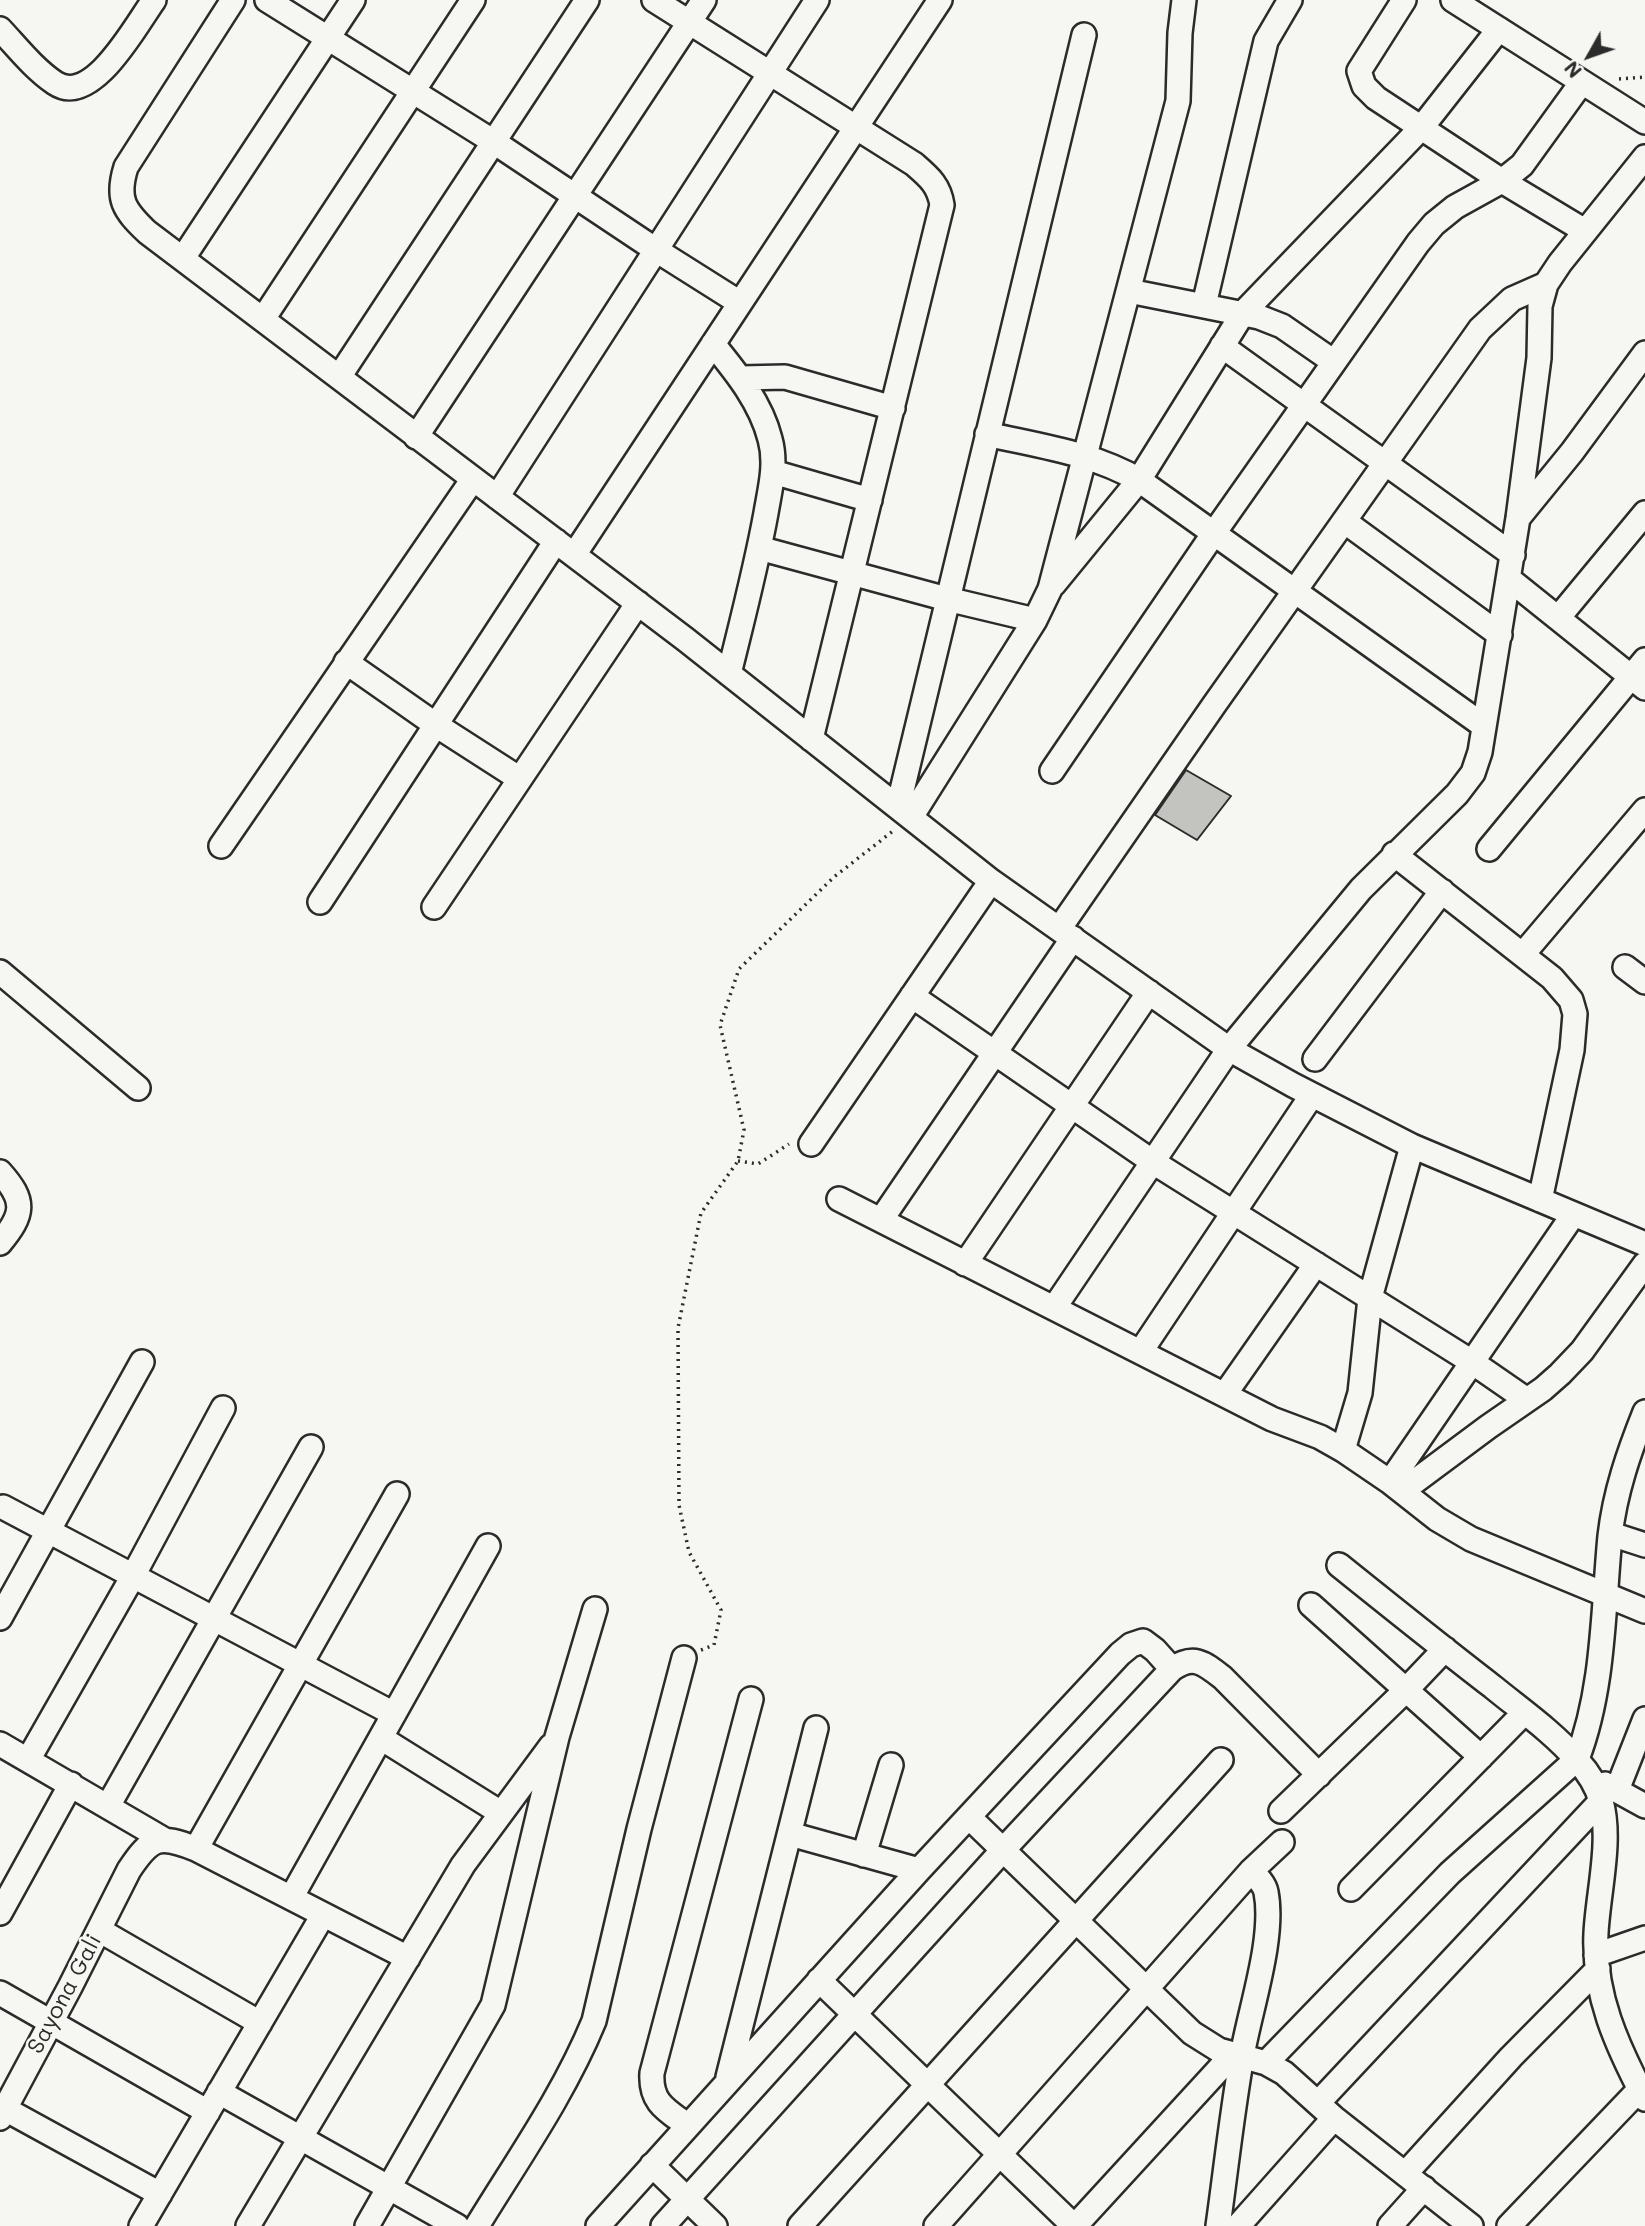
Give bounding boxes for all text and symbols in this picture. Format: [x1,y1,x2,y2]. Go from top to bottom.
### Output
north arrow [1554,21,1624,91]
text: N [1558,56,1587,83]
street label: Sayona Gali [22,1929,108,2059]

